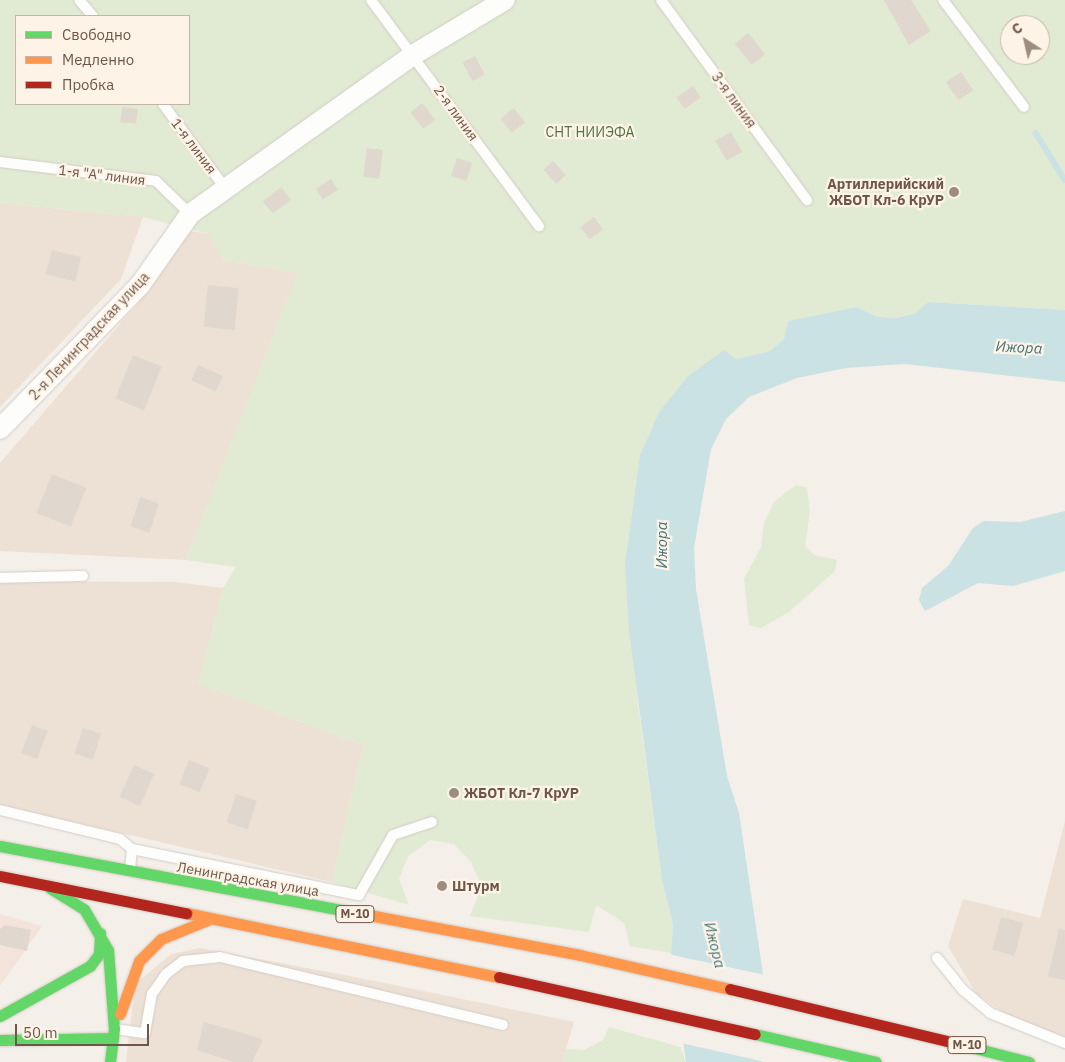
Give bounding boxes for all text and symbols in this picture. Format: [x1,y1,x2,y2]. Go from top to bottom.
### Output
legend [15,15,190,105]
north arrow [1000,15,1050,65]
text: С [1008,19,1026,39]
text: Свободно [62,25,131,44]
text: Медленно [62,50,134,69]
street label: 3-я линия [708,69,760,131]
text: Пробка [62,75,114,94]
street label: 2-я линия [430,82,482,144]
street label: 1-я линия [168,115,220,177]
park label: СНТ НИИЭФА [546,124,634,140]
street label: 1-я "А" линия [58,161,146,189]
place label: Артиллерийский ЖБОТ Кл-6 КрУР [827,176,944,208]
marker: Артиллерийский ЖБОТ Кл-6 КрУР [948,186,960,198]
street label: 2-я Ленинградская улица [25,269,153,403]
water label: Ижора [995,337,1043,357]
water label: Ижора [653,522,671,568]
place label: ЖБОТ Кл-7 КрУР [464,785,579,801]
marker: ЖБОТ Кл-7 КрУР [448,787,460,799]
street label: Ленинградская улица [176,858,320,900]
place label: Штурм [452,878,500,894]
marker: Штурм [436,880,448,892]
road number: М-10 [335,904,375,924]
water label: Ижора [701,920,729,970]
scale bar [18,1014,151,1046]
text: 50 m [23,1023,58,1042]
road number: М-10 [947,1036,987,1054]

